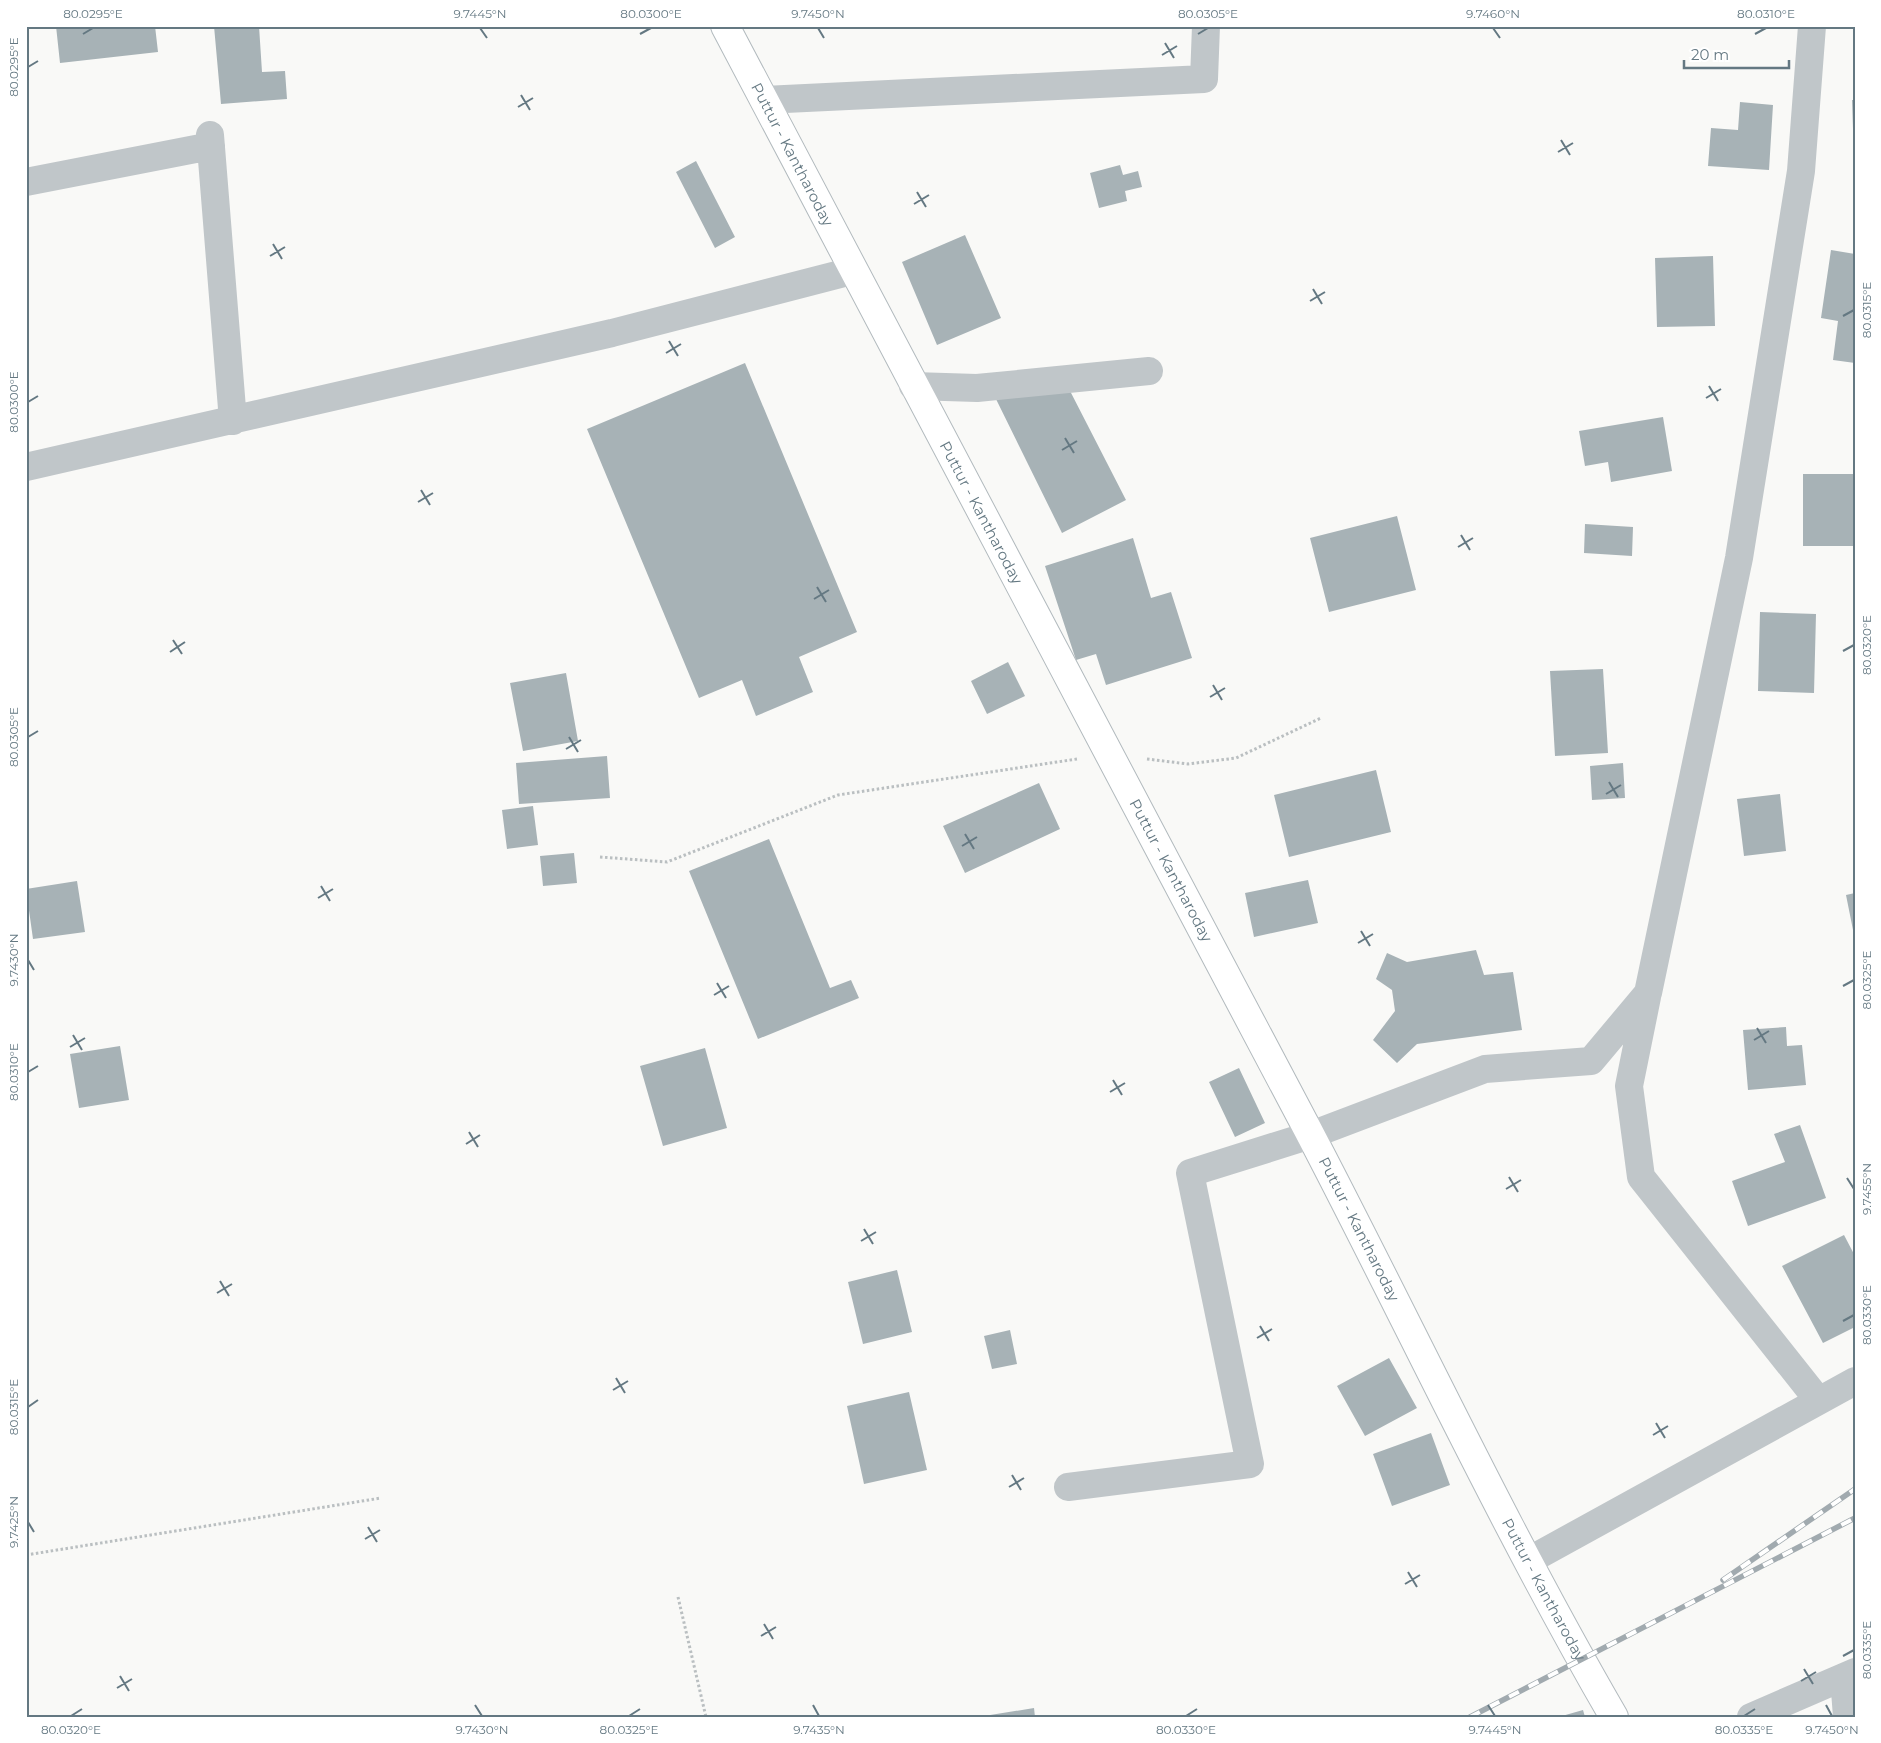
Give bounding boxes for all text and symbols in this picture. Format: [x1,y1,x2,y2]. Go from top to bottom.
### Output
text: 80.0295°E [63,6,123,21]
text: 9.7445°N [453,6,507,21]
text: 80.0300°E [620,6,682,21]
text: 9.7450°N [791,6,845,21]
text: 80.0305°E [1178,6,1238,21]
text: 9.7460°N [1466,6,1520,21]
text: 80.0310°E [1737,6,1795,21]
text: 80.0295°E [6,37,21,97]
scale bar [1684,38,1788,70]
text: 20 m [1691,45,1729,64]
street label: Puttur - Kantharoday [747,79,838,230]
text: 80.0315°E [1859,282,1874,338]
text: 80.0300°E [6,371,21,433]
street label: Puttur - Kantharoday [936,438,1027,588]
text: 80.0320°E [1859,615,1874,675]
text: 80.0305°E [6,707,21,767]
street label: Puttur - Kantharoday [1125,796,1217,946]
text: 9.7430°N [6,933,21,987]
text: 80.0325°E [1859,951,1874,1009]
text: 80.0310°E [6,1043,21,1101]
street label: Puttur - Kantharoday [1315,1154,1404,1305]
text: 9.7455°N [1859,1163,1874,1215]
text: 80.0330°E [1859,1285,1874,1345]
text: 80.0315°E [6,1379,21,1435]
text: 9.7425°N [6,1496,21,1548]
street label: Puttur - Kantharoday [1498,1515,1591,1665]
text: 80.0335°E [1859,1621,1874,1679]
text: 80.0320°E [41,1722,101,1737]
text: 9.7430°N [455,1722,509,1737]
text: 80.0325°E [600,1722,658,1737]
text: 9.7435°N [793,1722,845,1737]
text: 80.0330°E [1156,1722,1216,1737]
text: 9.7445°N [1468,1722,1522,1737]
text: 80.0335°E [1715,1722,1773,1737]
text: 9.7450°N [1805,1722,1859,1737]

